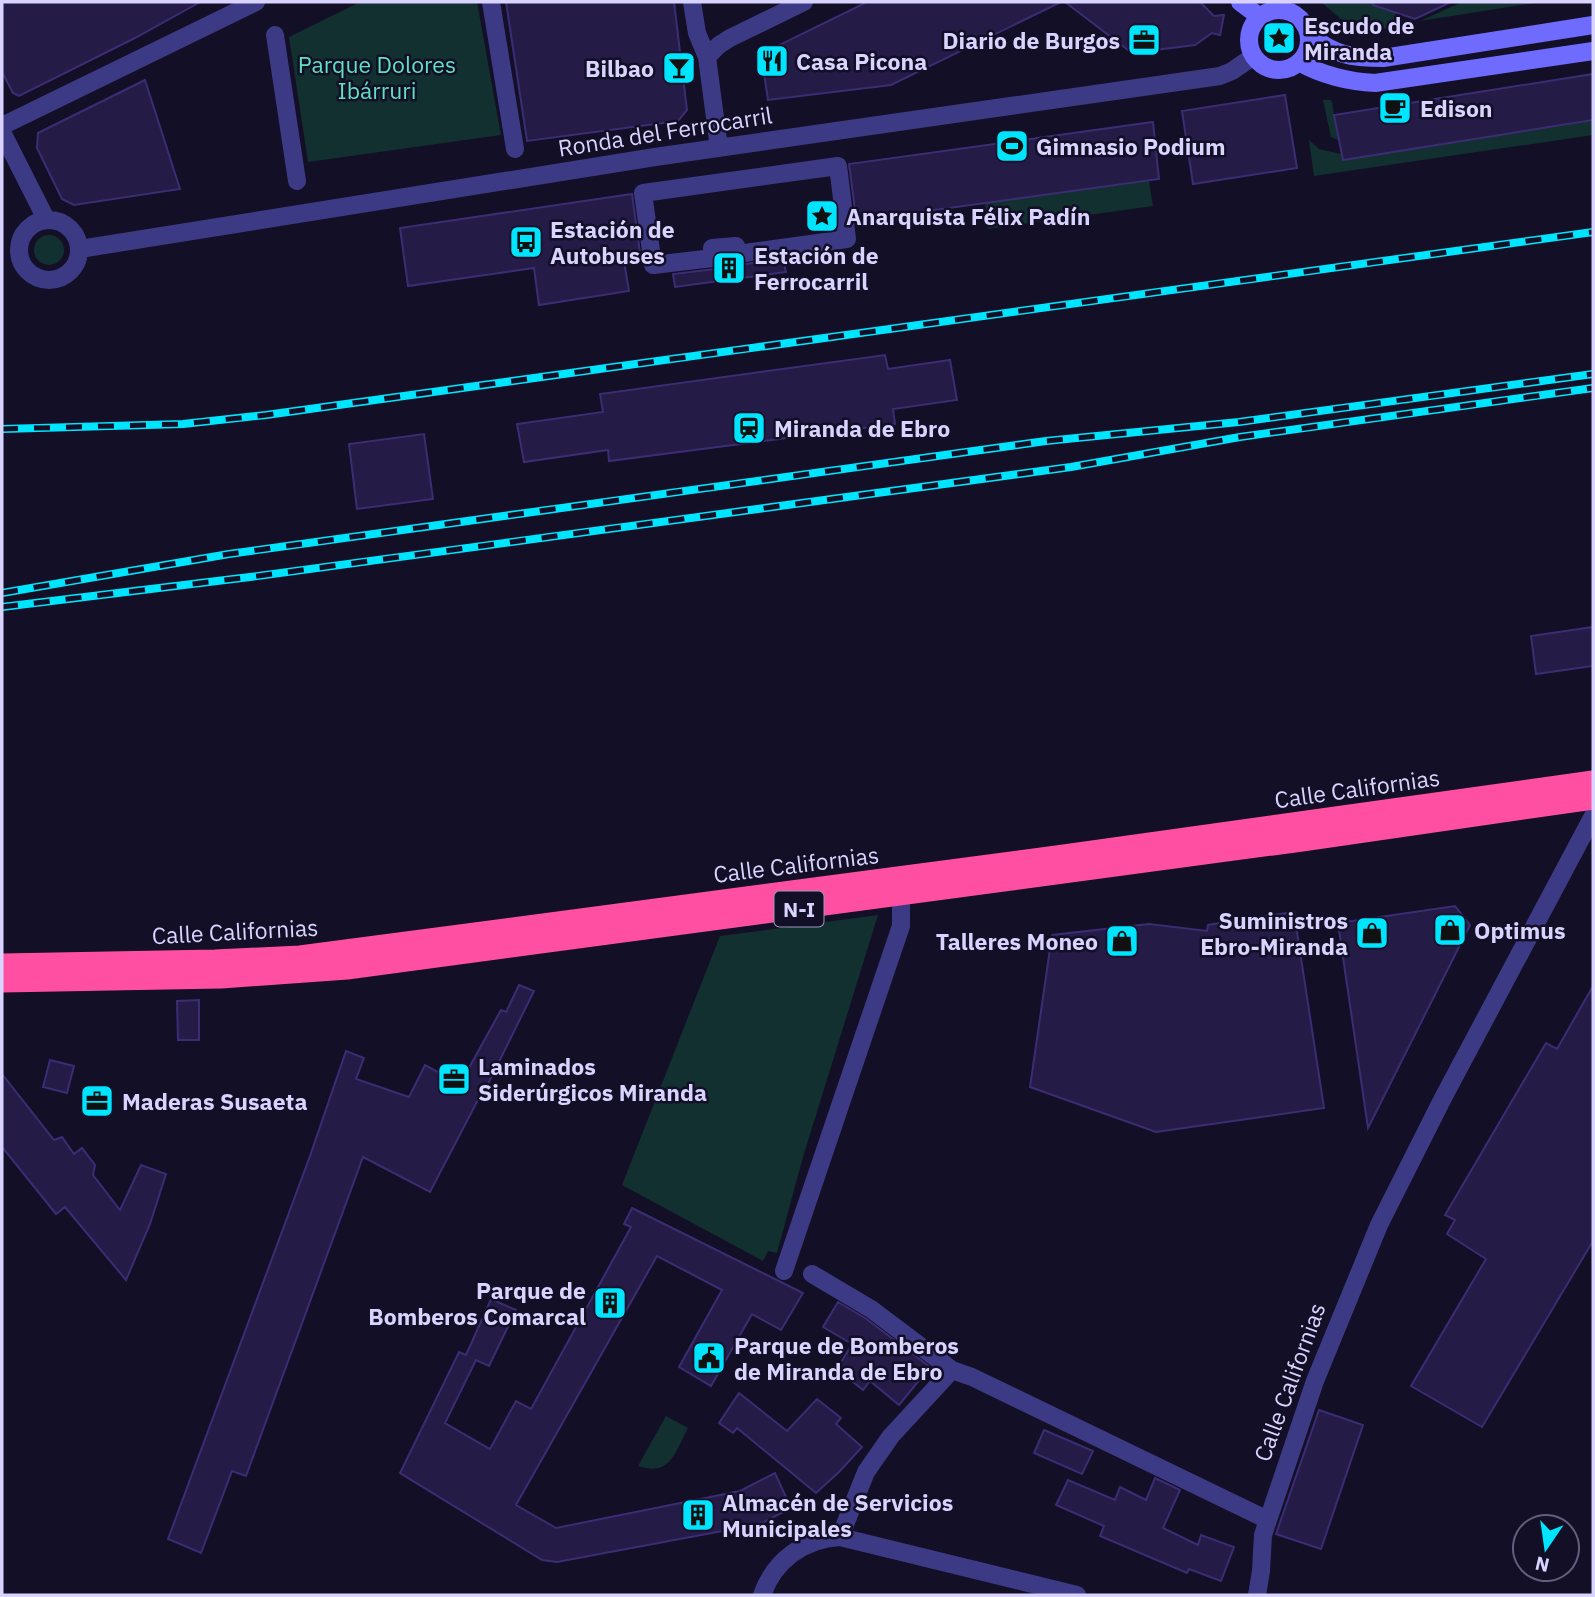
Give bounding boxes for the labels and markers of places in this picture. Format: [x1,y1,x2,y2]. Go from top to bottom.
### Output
place label: Escudo de Miranda [1304,10,1415,66]
place icon: Escudo de Miranda [1260,19,1298,57]
office icon: Diario de Burgos [1125,21,1163,59]
place label: Diario de Burgos [943,25,1120,55]
restaurant icon: Casa Picona [753,42,791,80]
place label: Casa Picona [796,46,927,76]
bar icon: Bilbao [660,49,698,87]
place label: Bilbao [585,53,654,83]
cafe icon: Edison [1376,89,1414,127]
place label: Edison [1420,93,1493,123]
sports icon: Gimnasio Podium [993,127,1031,165]
place label: Gimnasio Podium [1036,131,1225,161]
place icon: Anarquista Félix Padín [803,197,841,235]
place label: Anarquista Félix Padín [846,201,1090,231]
place label: Estación de Autobuses [550,214,675,270]
bus stop icon: Estación de Autobuses [507,223,545,261]
place label: Estación de Ferrocarril [754,240,879,296]
building icon: Estación de Ferrocarril [710,249,748,287]
station icon: Miranda de Ebro [730,409,768,447]
place label: Miranda de Ebro [774,413,950,443]
place label: Suministros Ebro-Miranda [1200,905,1348,961]
shop icon: Optimus [1431,911,1469,949]
shop icon: Suministros Ebro-Miranda [1353,914,1391,952]
place label: Optimus [1474,915,1566,945]
shop icon: Talleres Moneo [1103,922,1141,960]
place label: Talleres Moneo [936,926,1098,956]
place label: Laminados Siderúrgicos Miranda [478,1051,707,1107]
office icon: Laminados Siderúrgicos Miranda [435,1060,473,1098]
office icon: Maderas Susaeta [78,1082,116,1120]
place label: Maderas Susaeta [122,1086,307,1116]
place label: Parque de Bomberos Comarcal [368,1275,586,1331]
building icon: Parque de Bomberos Comarcal [591,1284,629,1322]
place label: Parque de Bomberos de Miranda de Ebro [734,1330,959,1386]
public building icon: Parque de Bomberos de Miranda de Ebro [690,1339,728,1377]
place label: Almacén de Servicios Municipales [722,1487,953,1543]
building icon: Almacén de Servicios Municipales [679,1496,717,1534]

